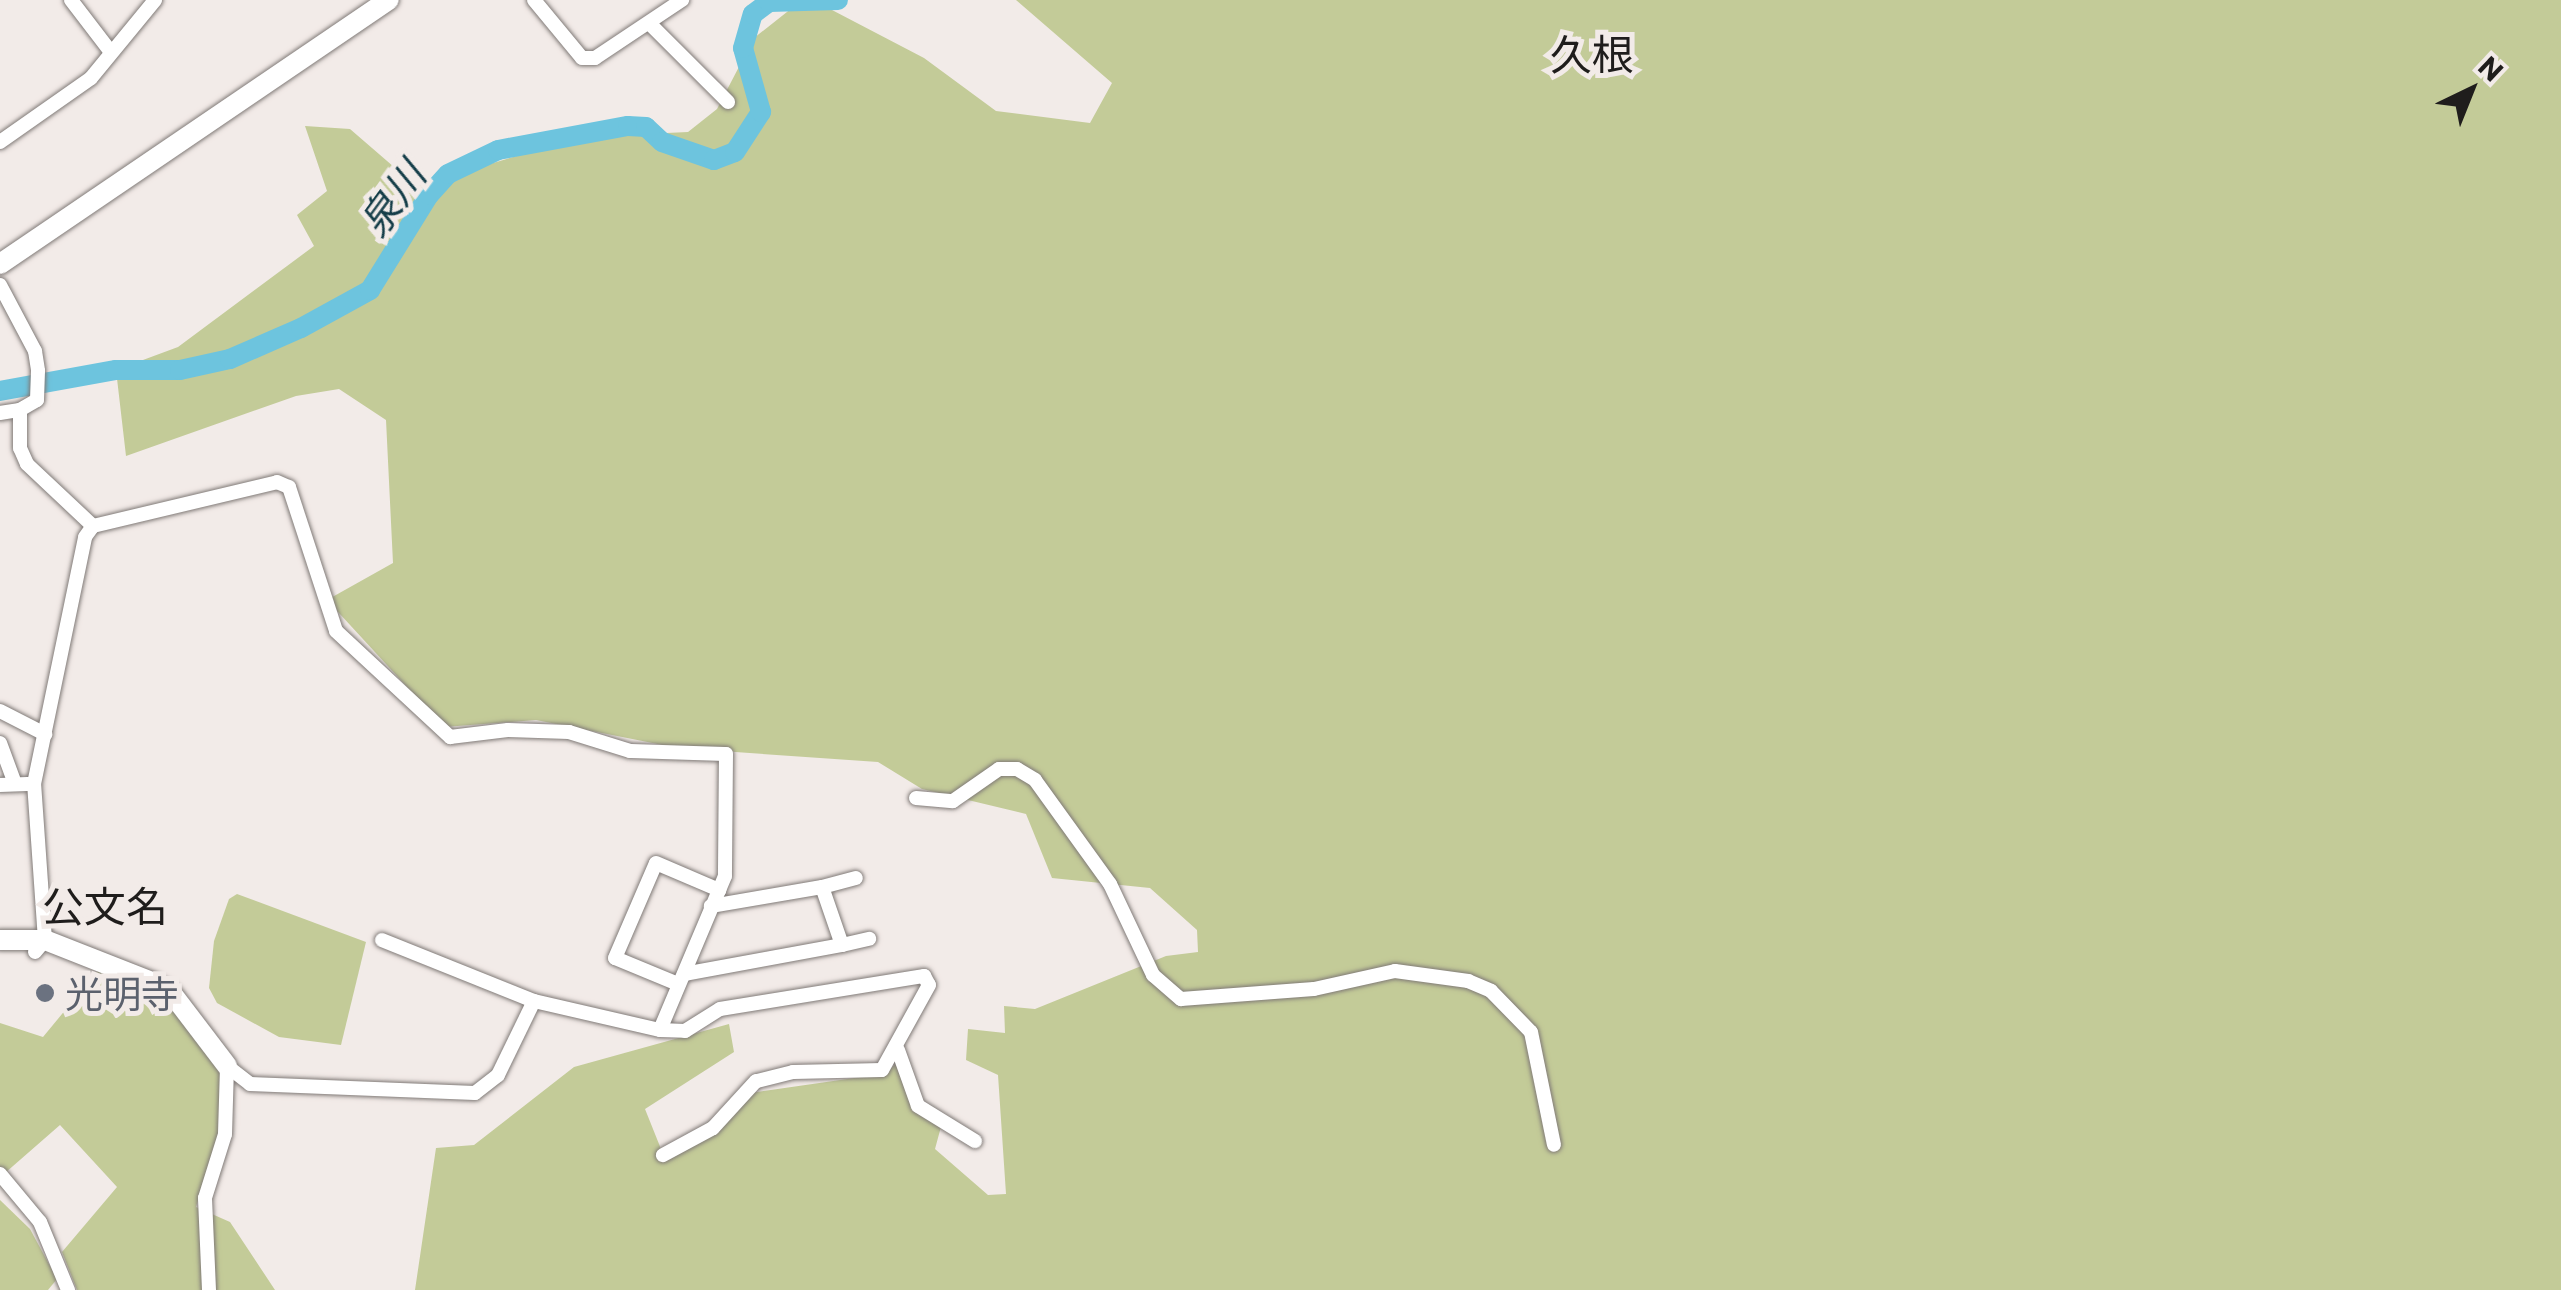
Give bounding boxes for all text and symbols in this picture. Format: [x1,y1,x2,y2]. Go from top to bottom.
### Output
district label: 久根 [1550,28,1634,78]
north arrow [2421,40,2521,140]
text: N [2472,48,2511,88]
water label: 泉川 [348,152,434,244]
district label: 公文名 [42,880,168,930]
place label: 光明寺 [65,970,179,1016]
marker: 光明寺 [34,982,56,1004]

